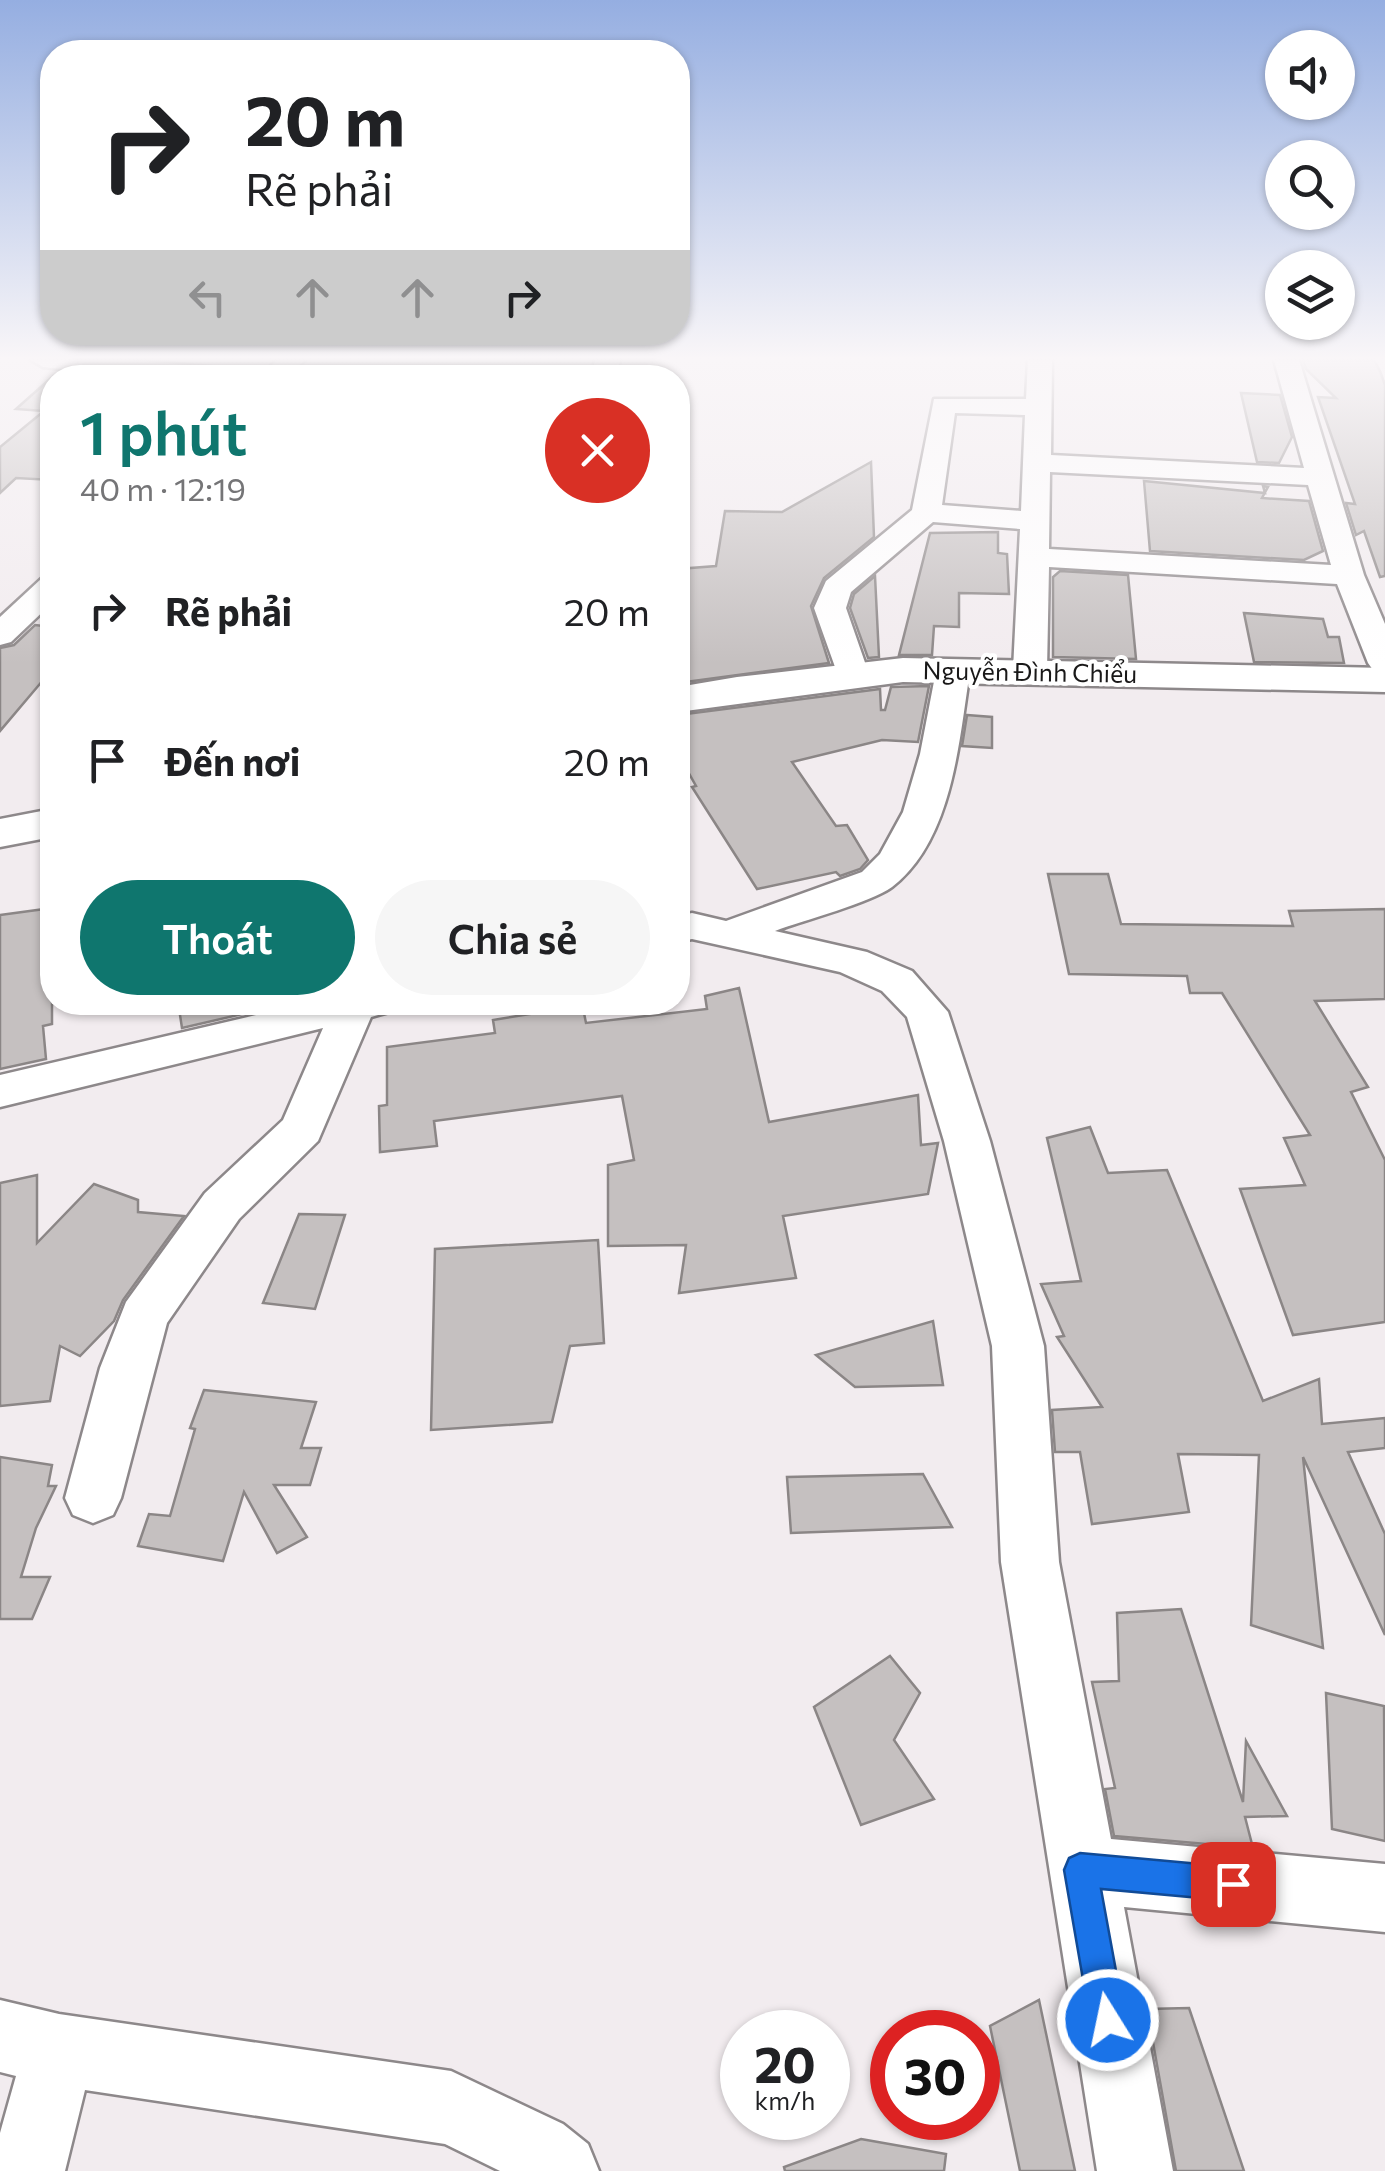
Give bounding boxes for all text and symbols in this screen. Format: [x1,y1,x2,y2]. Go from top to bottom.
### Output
map controls [1265,30,1355,340]
button: sound [1265,30,1355,120]
text: 20 m [245,75,405,160]
icon: right [80,80,210,210]
button: search [1265,140,1355,230]
text: Rẽ phải [245,160,393,215]
button: layers [1265,250,1355,340]
icon: left [180,270,235,325]
icon: ahead [285,270,340,325]
icon: ahead [390,270,445,325]
icon: right [495,270,550,325]
text: 1 phút [80,394,247,467]
button: close [545,398,650,503]
text: 40 m · 12:19 [80,468,246,508]
icon: right [80,583,135,638]
text: Rẽ phải [165,587,292,634]
text: 20 m [564,587,650,634]
street label: Nguyễn Đình Chiểu [923,654,1137,688]
icon: arrive [80,733,135,788]
text: Đến nơi [165,737,300,784]
text: 20 m [564,737,650,784]
button: Thoát [80,880,355,995]
button: Chia sẻ [375,880,650,995]
pin [1191,1842,1276,1927]
icon: arrive [1206,1857,1261,1912]
position arrow [1056,1968,1160,2072]
speed limit sign: 30 [870,2010,1000,2140]
text: 20 [754,2032,816,2093]
text: km/h [755,2085,815,2115]

